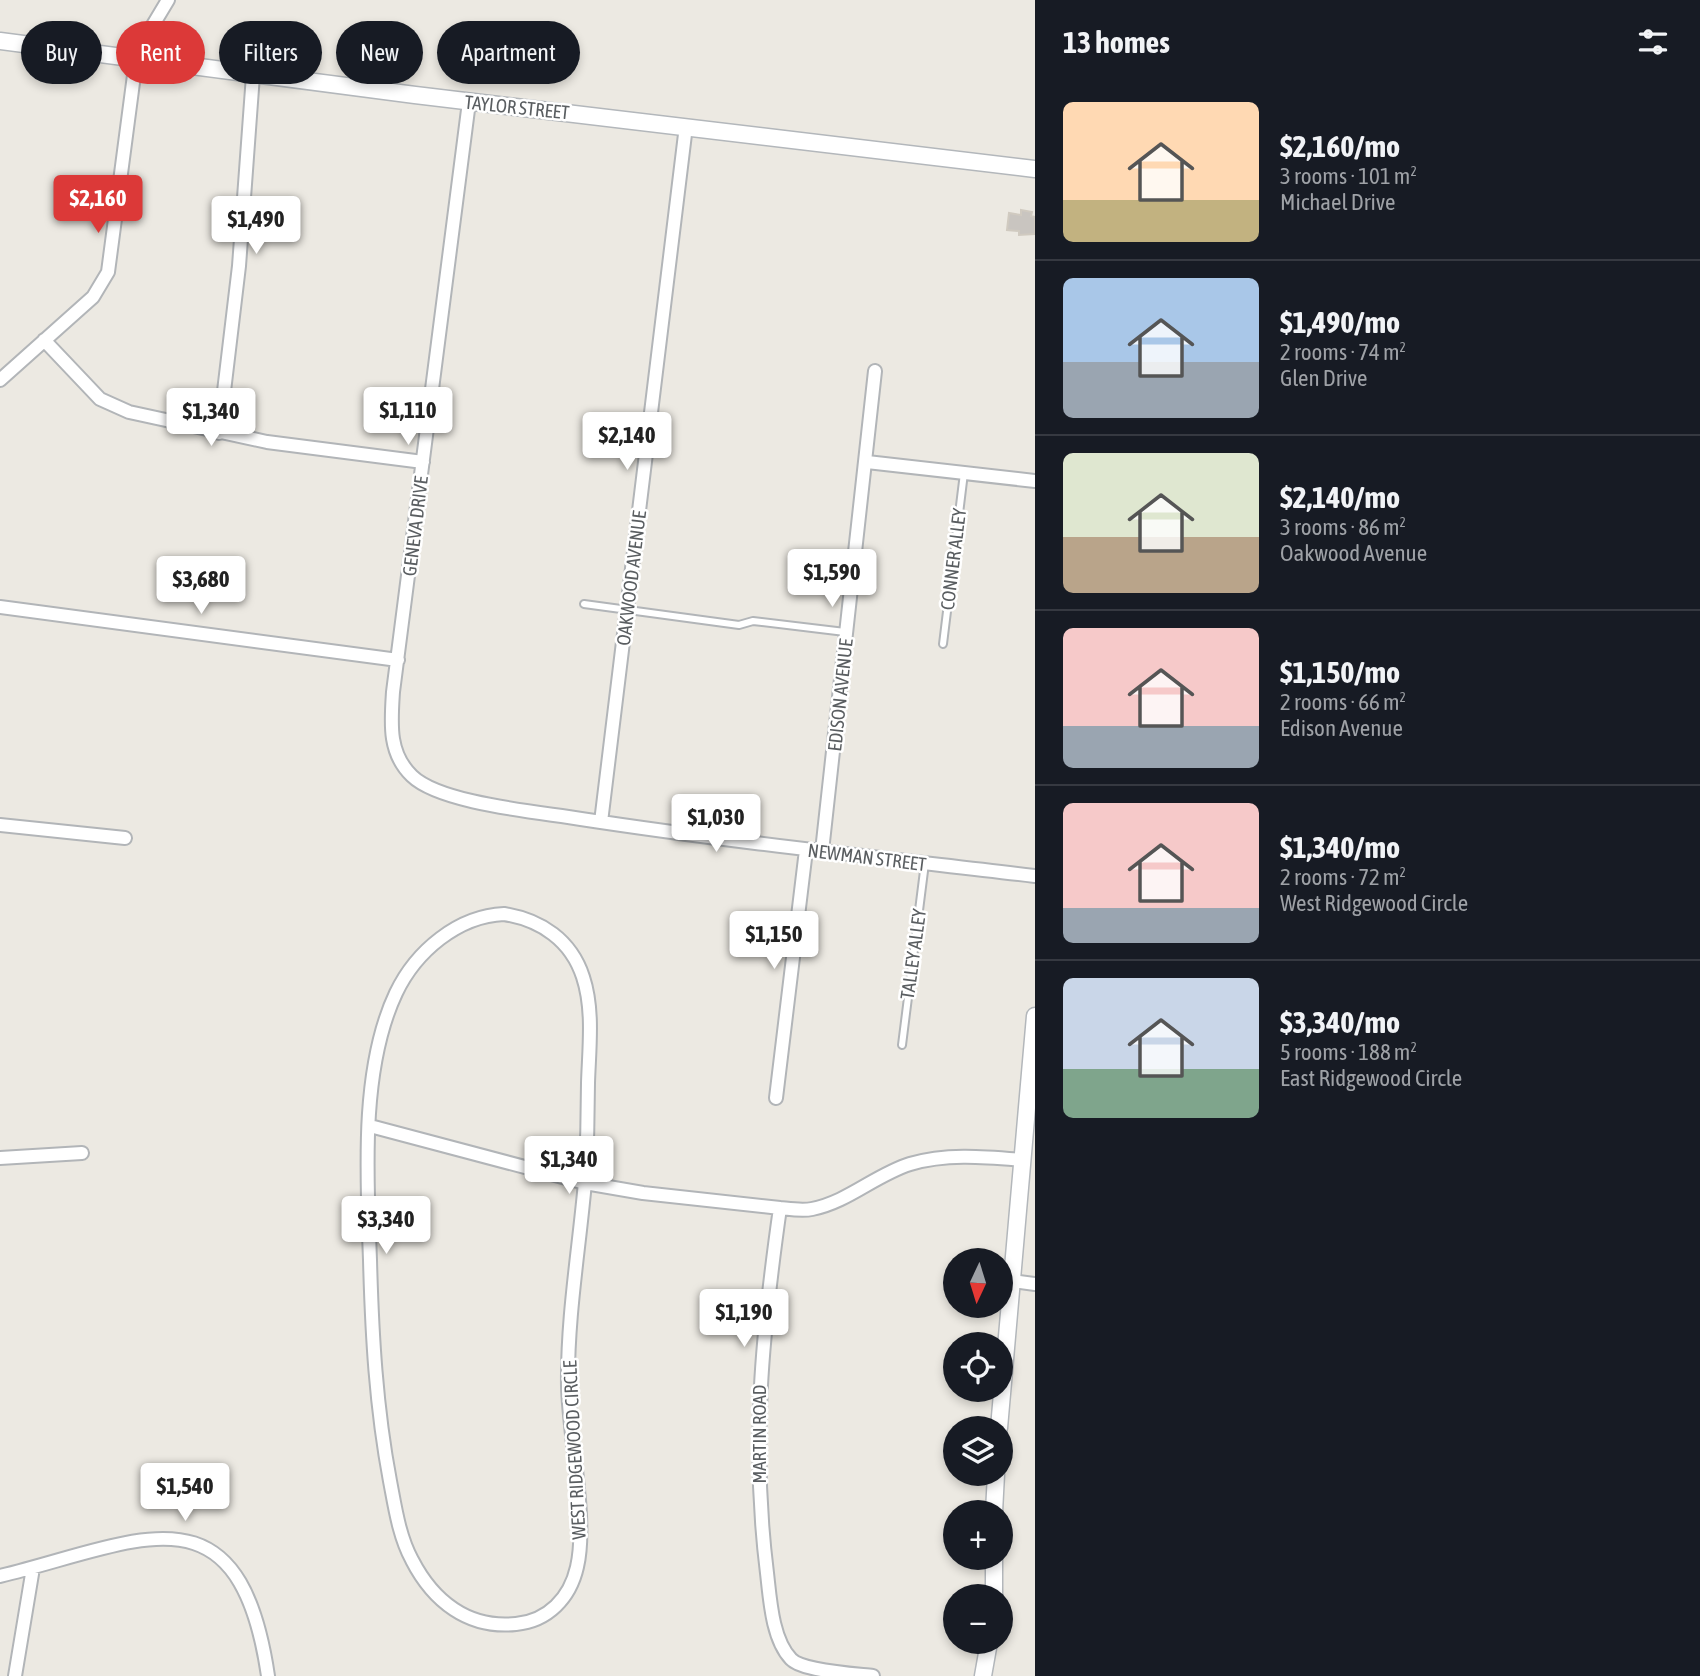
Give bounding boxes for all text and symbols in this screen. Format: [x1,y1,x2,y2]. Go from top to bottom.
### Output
chip: Buy [21,21,102,84]
chip: Rent [116,21,205,84]
chip: Filters [219,21,322,84]
chip: New [336,21,423,84]
chip: Apartment [437,21,580,84]
icon: filters [1634,23,1672,61]
text: 13 homes [1063,25,1170,59]
street label: TAYLOR STREET [464,91,571,123]
text: $2,160/mo [1280,129,1400,163]
icon: home [1119,130,1203,214]
text: 3 rooms · 101 m² [1280,163,1417,189]
pin: $2,160 [41,176,155,235]
text: $2,160 [70,185,127,211]
text: Michael Drive [1280,189,1395,215]
pin: $1,490 [199,196,313,256]
text: $1,490 [228,206,285,232]
text: $1,490/mo [1280,305,1400,339]
icon: home [1119,306,1203,390]
text: 2 rooms · 74 m² [1280,339,1406,365]
text: Glen Drive [1280,365,1367,391]
pin: $1,340 [154,388,268,448]
pin: $1,110 [351,388,465,447]
text: $1,110 [380,397,437,423]
text: $1,340 [183,398,240,424]
pin: $2,140 [570,412,684,472]
text: $2,140 [599,422,656,448]
street label: GENEVA DRIVE [398,475,432,577]
text: $2,140/mo [1280,480,1400,514]
icon: home [1119,481,1203,565]
street label: CONNER ALLEY [936,506,970,611]
street label: OAKWOOD AVENUE [612,509,650,647]
text: 3 rooms · 86 m² [1280,514,1406,540]
text: Oakwood Avenue [1280,540,1427,566]
pin: $1,590 [775,550,889,609]
pin: $3,680 [144,556,258,616]
text: $1,590 [804,559,861,585]
text: $3,680 [173,566,230,592]
street label: EDISON AVENUE [823,637,857,753]
text: $1,150/mo [1280,655,1400,689]
icon: home [1119,656,1203,740]
text: 2 rooms · 66 m² [1280,689,1406,715]
text: Edison Avenue [1280,715,1403,741]
pin: $1,030 [659,794,773,854]
text: $1,030 [688,804,745,830]
text: $1,340/mo [1280,830,1400,864]
icon: home [1119,831,1203,915]
street label: NEWMAN STREET [806,839,928,875]
text: 2 rooms · 72 m² [1280,864,1406,890]
text: West Ridgewood Circle [1280,890,1468,916]
street label: TALLEY ALLEY [896,907,930,1001]
pin: $1,150 [717,912,831,971]
text: $1,150 [746,921,803,947]
text: $3,340/mo [1280,1005,1400,1039]
icon: home [1119,1006,1203,1090]
text: 5 rooms · 188 m² [1280,1039,1417,1065]
text: East Ridgewood Circle [1280,1065,1462,1091]
pin: $1,340 [512,1136,626,1196]
text: $1,340 [541,1146,598,1172]
pin: $3,340 [329,1196,443,1256]
text: $3,340 [358,1206,415,1232]
north arrow [943,1248,1013,1318]
map controls [943,1248,1013,1654]
pin: $1,190 [687,1290,801,1349]
text: $1,190 [716,1299,773,1325]
button: locate [943,1332,1013,1402]
street label: WEST RIDGEWOOD CIRCLE [558,1360,590,1540]
street label: MARTIN ROAD [748,1385,770,1483]
button: layers [943,1416,1013,1486]
pin: $1,540 [128,1464,242,1523]
text: $1,540 [157,1473,214,1499]
button: + [943,1500,1013,1570]
button: − [943,1584,1013,1654]

